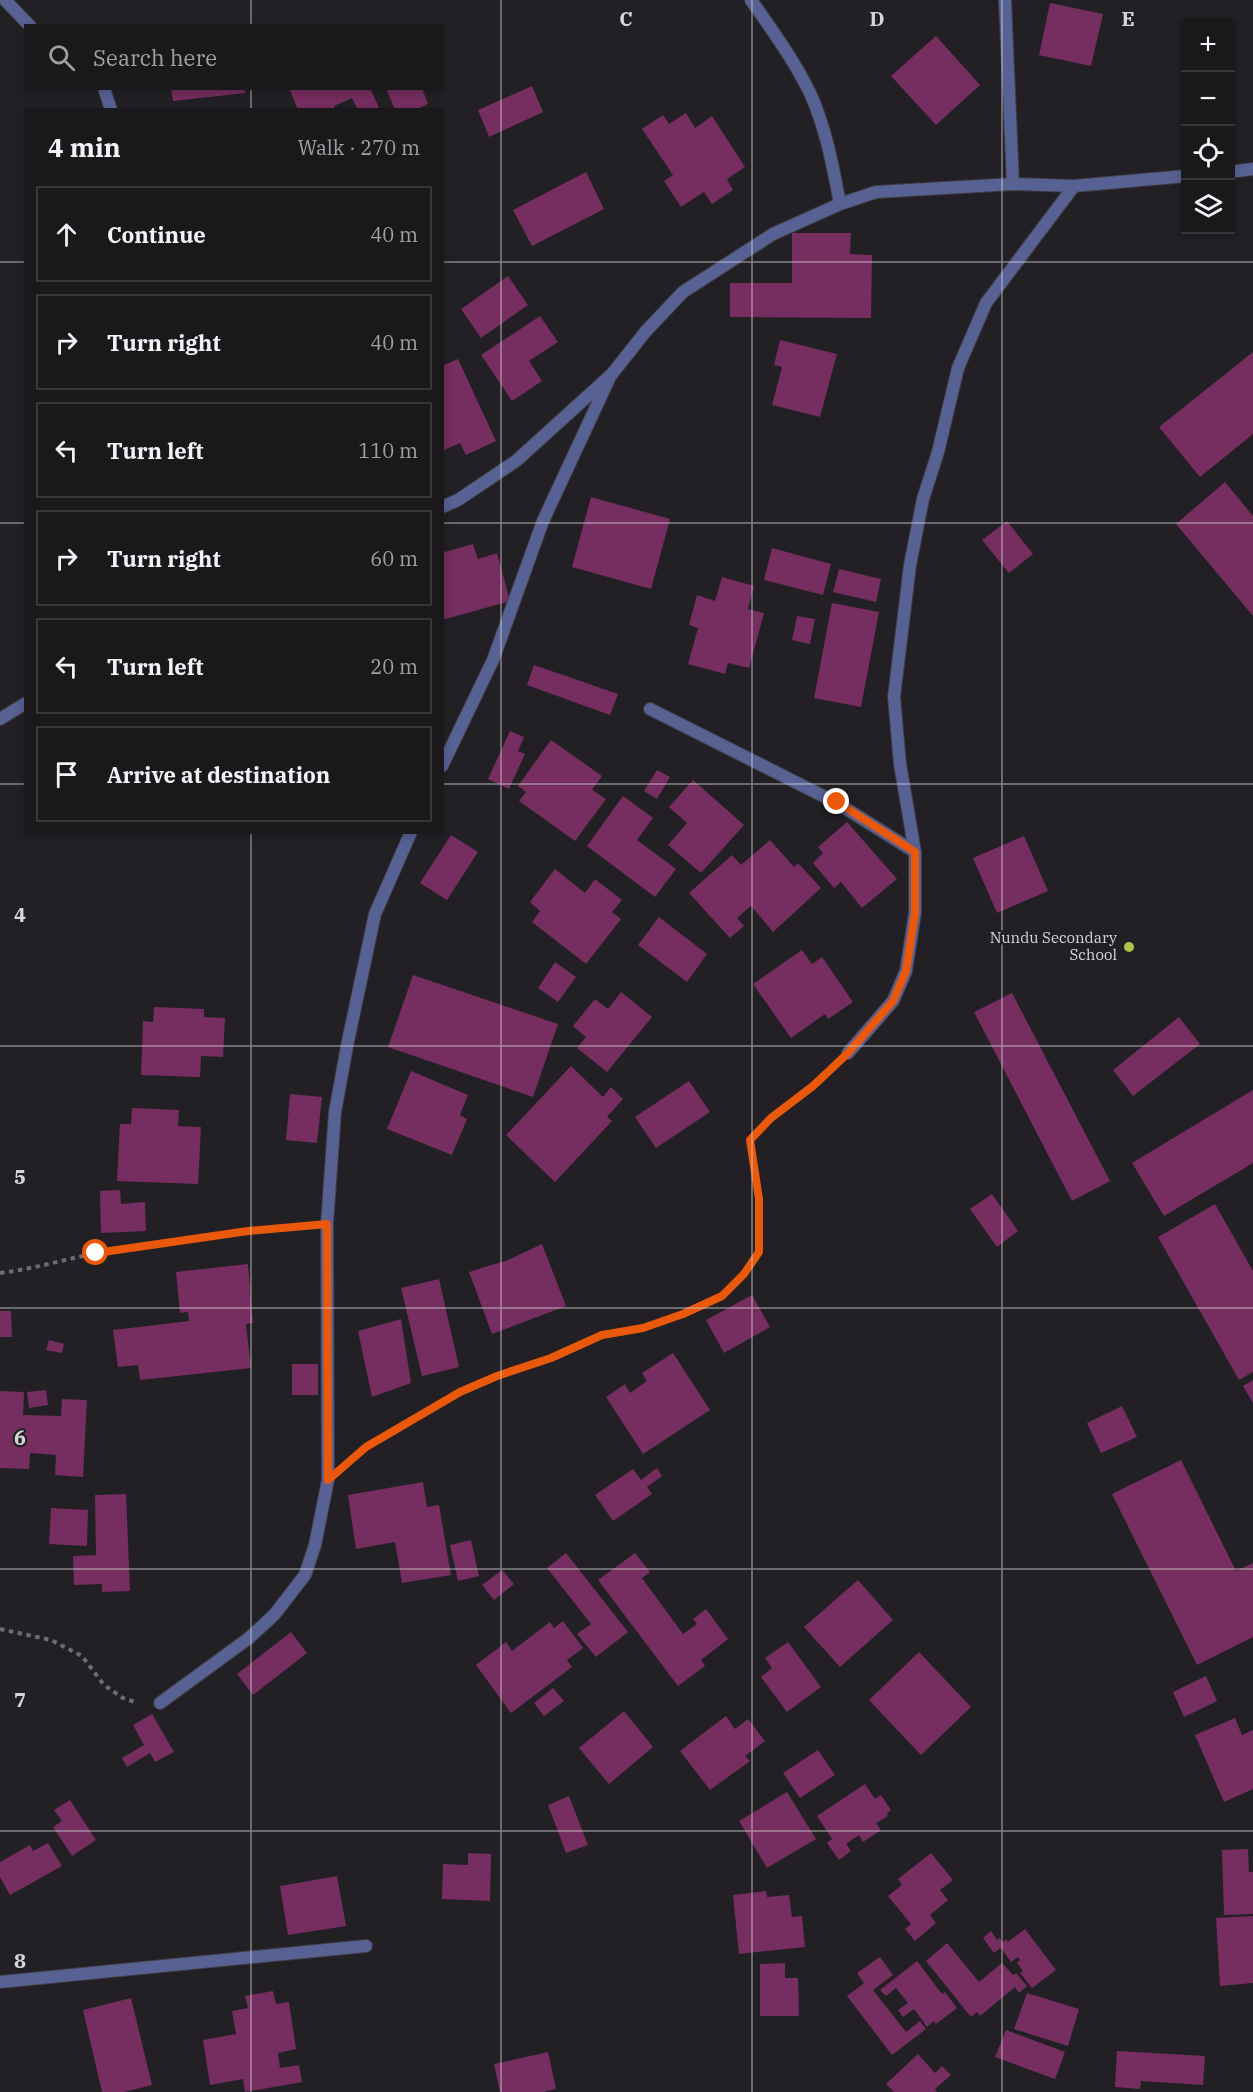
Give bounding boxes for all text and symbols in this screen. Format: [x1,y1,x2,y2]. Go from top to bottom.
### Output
text: C [619,5,633,32]
text: D [869,5,885,32]
text: E [1121,5,1135,32]
map controls [1181,18,1235,234]
button: + [1181,18,1235,72]
search box [24,24,444,90]
icon: search [45,41,78,74]
text: Search here [93,43,217,72]
button: − [1181,72,1235,126]
button: locate [1181,126,1235,180]
text: 4 min [48,130,121,164]
text: Walk · 270 m [298,134,420,161]
button: layers [1181,180,1235,234]
icon: ahead [50,218,83,251]
text: Continue [107,220,206,249]
text: 40 m [370,221,418,248]
icon: right [50,326,83,359]
text: Turn right [107,328,221,357]
text: 40 m [370,329,418,356]
icon: left [50,434,83,467]
text: Turn left [107,436,203,465]
text: 110 m [358,437,418,464]
icon: right [50,542,83,575]
text: Turn right [107,544,221,573]
text: 60 m [370,545,418,572]
icon: left [50,650,83,683]
text: Turn left [107,652,203,681]
text: 20 m [370,653,418,680]
icon: arrive [50,758,83,791]
text: Arrive at destination [107,760,330,789]
route end [823,788,849,814]
text: 4 [14,901,26,928]
place label: Nundu Secondary School [990,928,1117,964]
marker: Nundu Secondary School [1122,940,1136,954]
text: 5 [14,1163,26,1190]
route start [82,1239,108,1265]
text: 6 [14,1424,26,1451]
text: 7 [14,1686,26,1713]
text: 8 [14,1947,26,1974]

